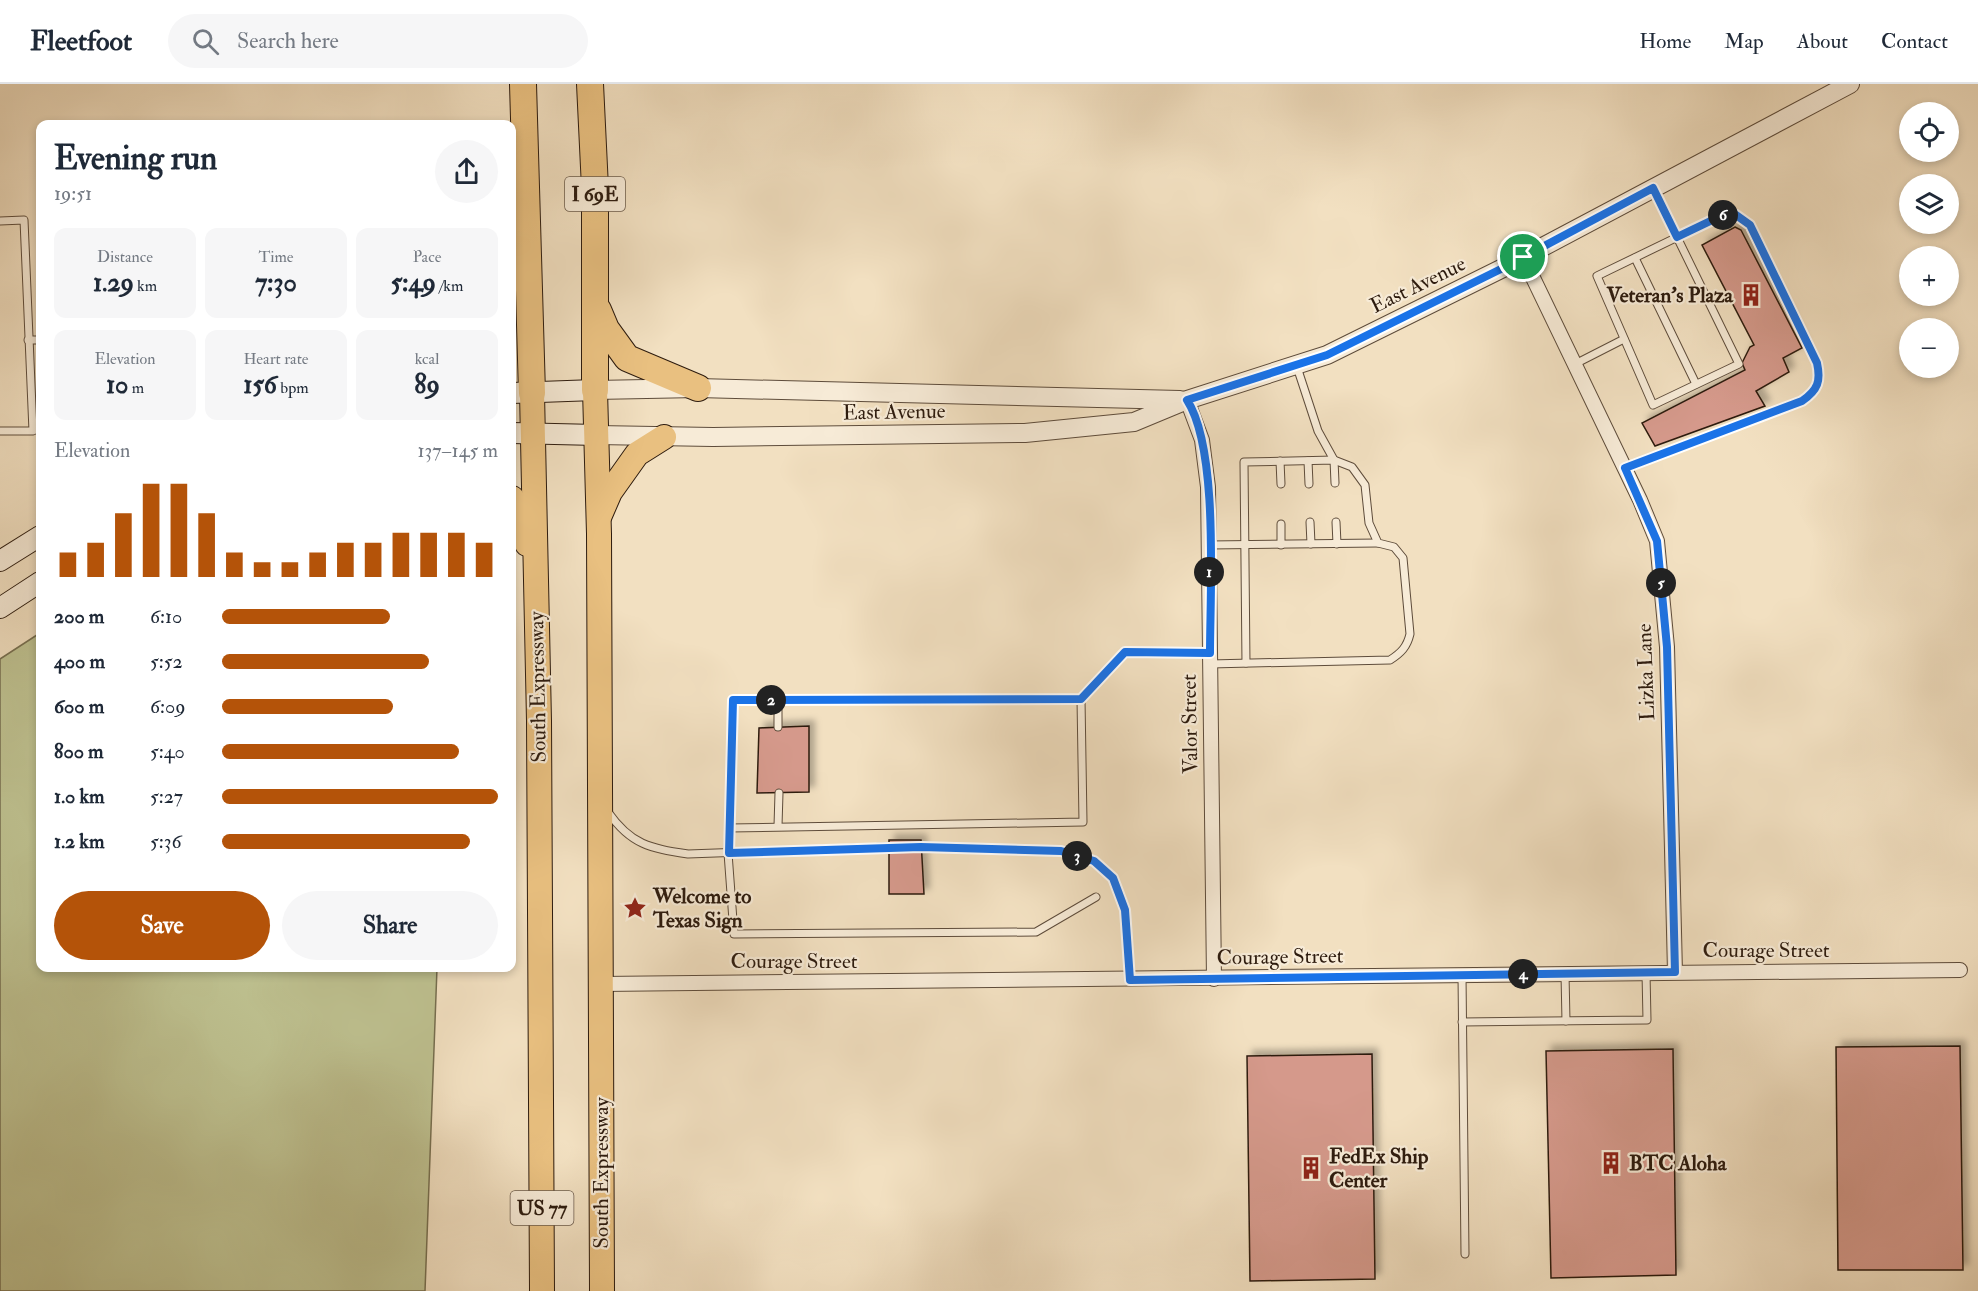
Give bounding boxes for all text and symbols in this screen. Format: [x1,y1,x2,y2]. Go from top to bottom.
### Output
search box [168,14,588,68]
text: Fleetfoot [30,24,132,59]
icon: search [189,25,222,58]
text: Search here [237,27,339,55]
text: Home [1639,28,1691,55]
text: Map [1724,28,1764,55]
text: About [1797,28,1848,55]
text: Contact [1881,28,1948,55]
map controls [1899,102,1959,378]
button: locate [1899,102,1959,162]
text: Evening run [54,138,217,179]
button: share [435,140,498,203]
button: layers [1899,174,1959,234]
road number: I 69E [565,177,625,211]
text: 19:51 [54,181,92,206]
pin: 6 [1708,200,1738,230]
text: 6 [1719,205,1727,225]
pin [1497,231,1548,282]
icon: arrive [1506,240,1539,273]
button: + [1899,246,1959,306]
text: Distance [97,247,153,267]
text: Time [259,247,293,267]
text: Pace [413,247,441,267]
street label: East Avenue [1366,250,1470,320]
text: 1.29 [93,267,134,299]
text: 7:30 [255,267,297,299]
text: 5:49 [391,267,436,299]
text: km [134,276,157,296]
text: /km [436,276,463,296]
place label: Veteran's Plaza [1606,282,1734,309]
building icon: Veteran's Plaza [1738,282,1764,308]
button: − [1899,318,1959,378]
text: Elevation [95,349,155,369]
text: Heart rate [243,349,309,369]
text: kcal [415,349,439,369]
text: 10 [106,369,128,401]
text: 156 [243,369,277,401]
text: 89 [414,369,440,401]
text: m [128,378,144,398]
text: bpm [277,378,309,398]
street label: East Avenue [842,398,946,426]
text: Elevation [54,438,130,463]
text: 137–145 m [417,438,498,463]
pin: 1 [1194,557,1224,587]
text: 1 [1206,562,1212,582]
pin: 5 [1646,568,1676,598]
text: 5 [1657,573,1665,593]
text: 200 m [54,604,104,629]
text: 6:10 [150,604,182,629]
street label: South Expressway [523,610,553,763]
street label: Lizka Lane [1631,623,1661,721]
text: 400 m [54,649,105,674]
text: 5:52 [150,649,183,674]
street label: Valor Street [1176,674,1204,774]
pin: 2 [756,685,786,715]
text: 2 [767,690,775,710]
text: 600 m [54,694,104,719]
text: 6:09 [150,694,186,719]
text: 800 m [54,739,104,764]
text: 5:40 [150,739,185,764]
text: 1.0 km [54,784,105,809]
text: 5:27 [150,784,183,809]
text: 1.2 km [54,829,104,854]
text: 5:36 [150,829,182,854]
pin: 3 [1062,841,1092,871]
text: 3 [1074,846,1080,866]
place label: Welcome to Texas Sign [652,883,751,934]
button: Save [54,891,270,960]
button: Share [282,891,498,960]
place icon: Welcome to Texas Sign [622,895,648,921]
street label: Courage Street [1703,937,1830,964]
street label: Courage Street [1216,942,1344,972]
street label: Courage Street [731,948,858,975]
pin: 4 [1508,959,1538,989]
text: 4 [1519,964,1527,984]
street label: South Expressway [588,1097,615,1249]
place label: FedEx Ship Center [1329,1143,1429,1194]
building icon: BTC Aloha [1598,1150,1624,1176]
place label: BTC Aloha [1629,1150,1728,1177]
building icon: FedEx Ship Center [1298,1155,1324,1181]
road number: US 77 [510,1191,574,1225]

